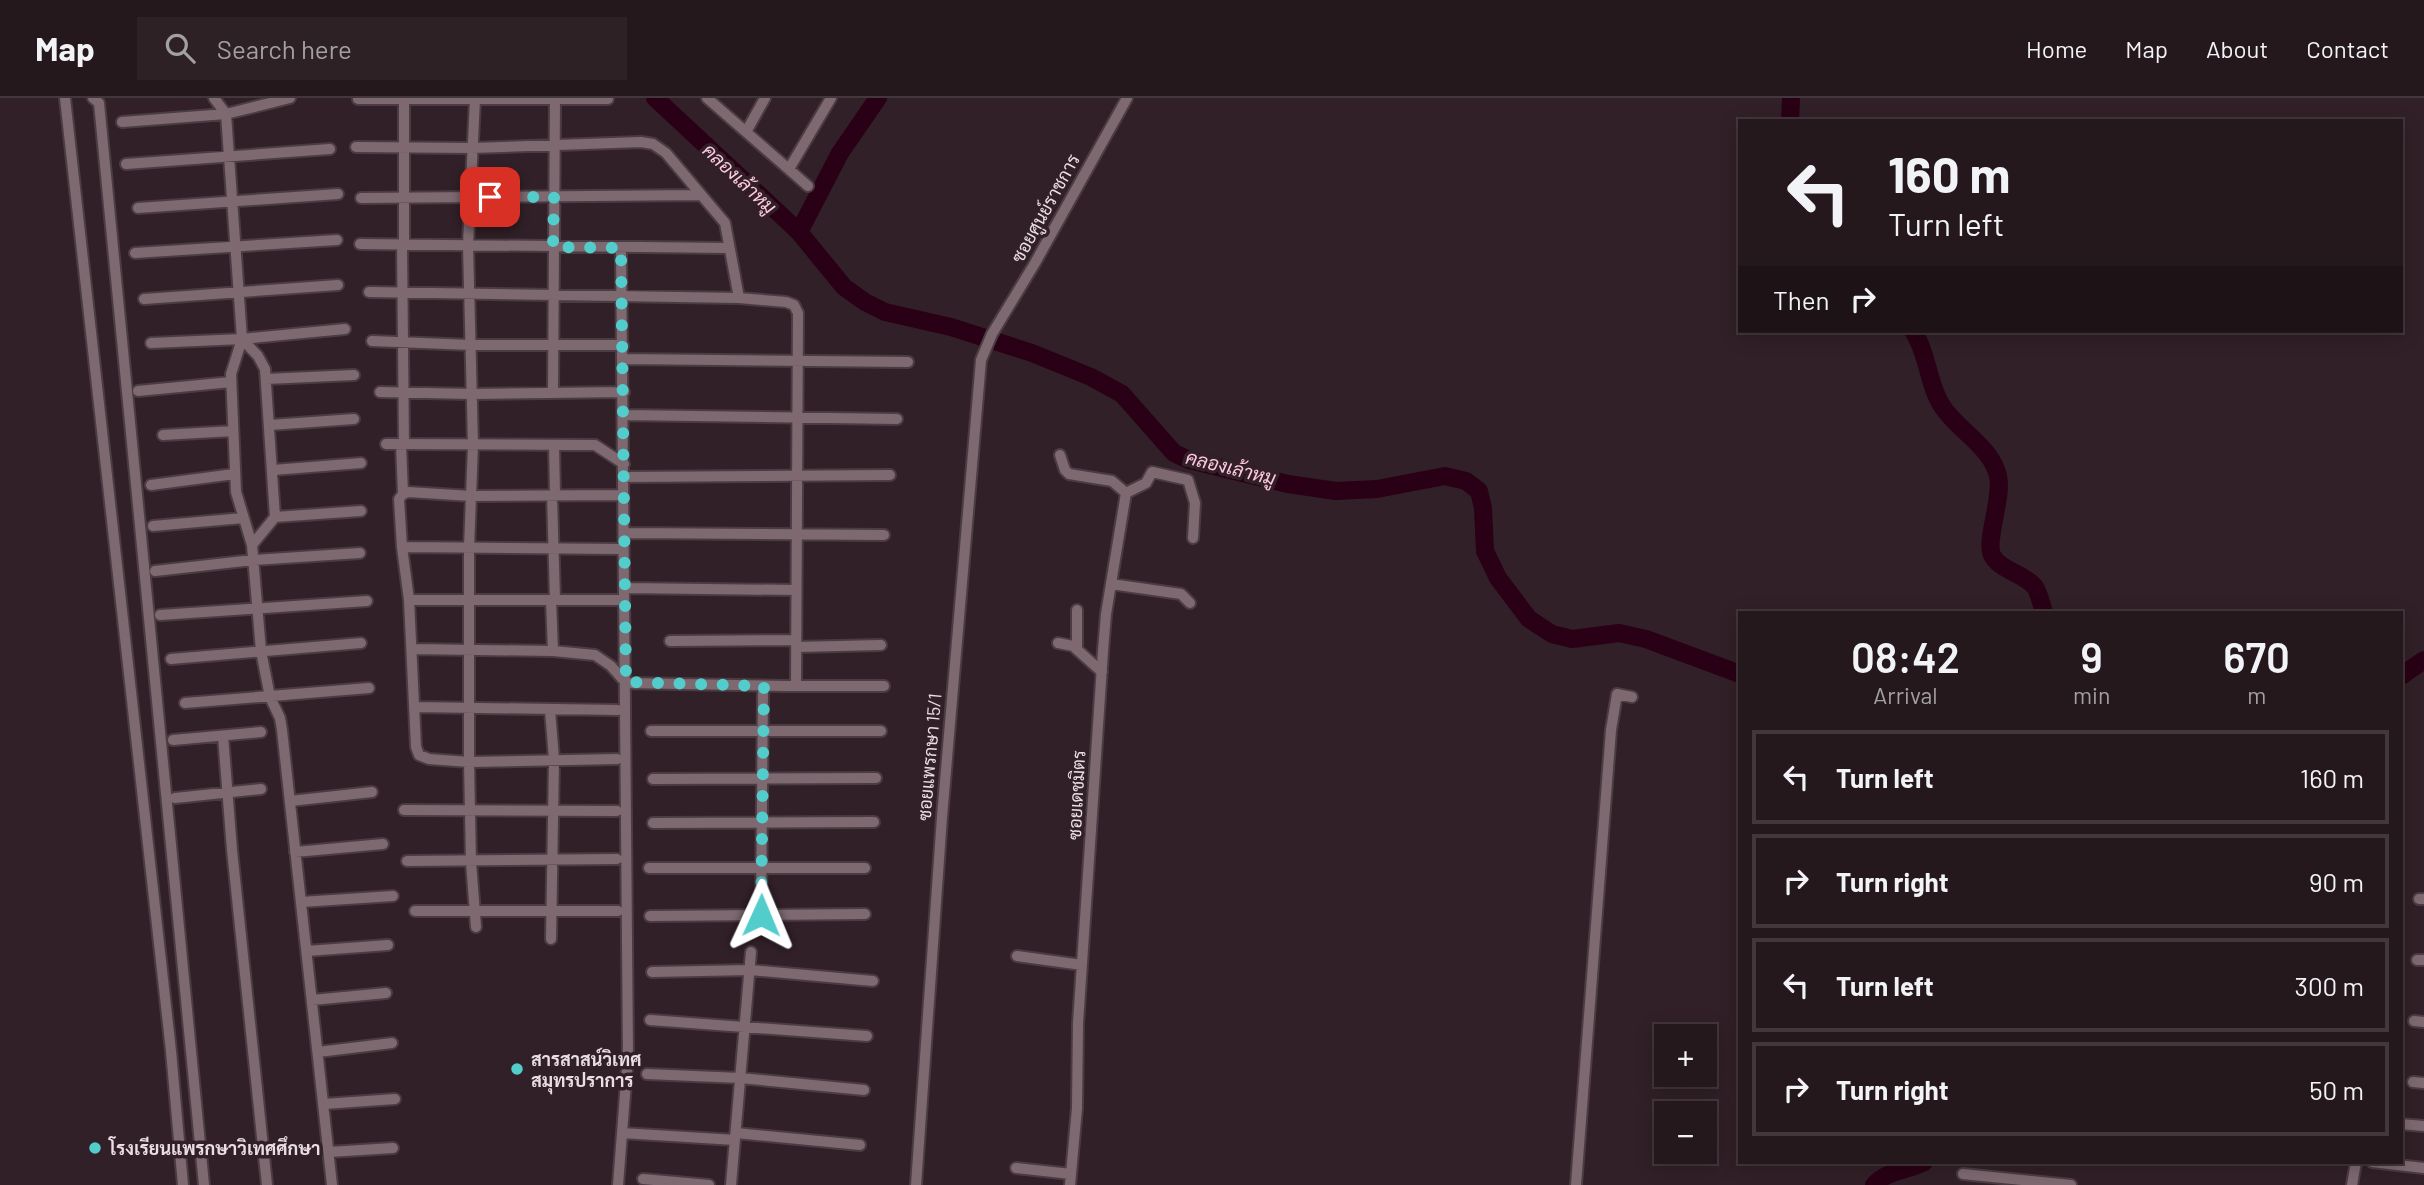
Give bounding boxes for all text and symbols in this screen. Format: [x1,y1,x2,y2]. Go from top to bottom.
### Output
search box [137,17,627,80]
text: Map [35,28,95,68]
icon: search [161,29,199,67]
text: Search here [217,33,352,64]
text: Home [2026,34,2087,63]
text: Map [2125,34,2168,63]
text: About [2206,34,2268,63]
text: Contact [2306,34,2389,63]
water label: คลองเล้าหมู [696,138,782,220]
text: 160 m [1888,144,2010,203]
icon: left [1773,147,1864,238]
street label: ซอยศูนย์ราชการ [1005,149,1087,268]
pin [460,167,520,227]
icon: arrive [471,178,509,216]
text: Turn left [1888,204,2005,242]
icon: right [1844,280,1882,318]
text: Then [1773,284,1830,315]
water label: คลองเล้าหมู [1183,445,1279,492]
text: 08:42 [1851,631,1960,681]
text: 9 [2081,631,2103,681]
text: 670 [2223,631,2290,681]
text: Arrival [1873,681,1938,709]
text: min [2073,681,2110,709]
text: m [2247,681,2266,709]
street label: ซอยแพรกษา 15/1 [912,692,946,822]
street label: ซอยเดชมิตร [1063,749,1089,840]
icon: left [1777,758,1815,796]
text: Turn left [1836,762,1934,793]
text: 160 m [2300,762,2364,793]
icon: right [1777,862,1815,900]
text: Turn right [1836,866,1949,897]
text: 90 m [2309,866,2364,897]
position arrow [724,878,798,952]
icon: left [1777,966,1815,1004]
text: Turn left [1836,970,1934,1001]
text: 300 m [2295,970,2364,1001]
map controls [1654,1024,1717,1164]
button: + [1654,1024,1717,1087]
place label: สารสาสน์วิเทศ สมุทรปราการ [531,1047,641,1095]
marker: สารสาสน์วิเทศ สมุทรปราการ [509,1061,525,1077]
icon: right [1777,1070,1815,1108]
text: Turn right [1836,1074,1949,1105]
text: 50 m [2309,1074,2364,1105]
button: − [1654,1101,1717,1164]
place label: โรงเรียนแพรกษาวิเทศศึกษา [108,1136,320,1159]
marker: โรงเรียนแพรกษาวิเทศศึกษา [87,1140,103,1156]

